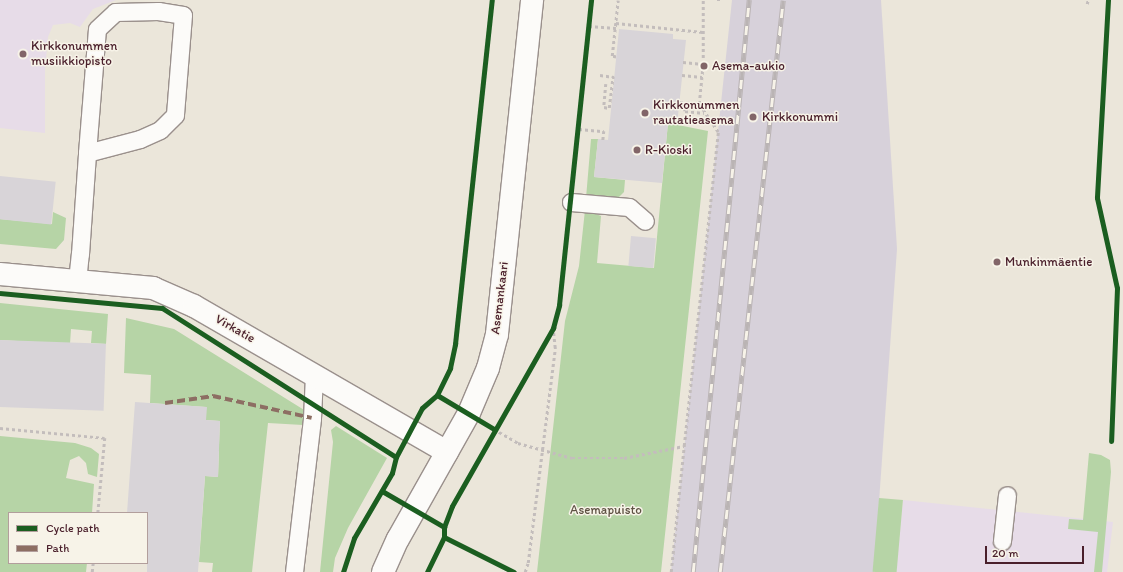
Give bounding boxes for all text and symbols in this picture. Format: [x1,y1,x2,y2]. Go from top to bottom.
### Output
place label: Kirkkonummen musiikkiopisto [31,39,117,70]
marker: Kirkkonummen musiikkiopisto [18,49,28,59]
place label: Asema-aukio [712,58,785,74]
marker: Asema-aukio [699,61,709,71]
place label: Kirkkonummen rautatieasema [653,98,739,129]
marker: Kirkkonummen rautatieasema [640,108,650,118]
place label: Kirkkonummi [762,109,838,125]
marker: Kirkkonummi [747,111,759,123]
place label: R-Kioski [645,142,692,158]
marker: R-Kioski [632,145,642,155]
place label: Munkinmäentie [1005,254,1092,270]
marker: Munkinmäentie [992,257,1002,267]
street label: Asemankaari [488,261,512,335]
street label: Virkatie [212,311,258,347]
park label: Asemapuisto [570,502,642,518]
legend [8,512,148,564]
text: Cycle path [46,521,100,535]
scale bar [987,538,1086,564]
text: Path [46,541,69,555]
text: 20 m [992,546,1019,560]

